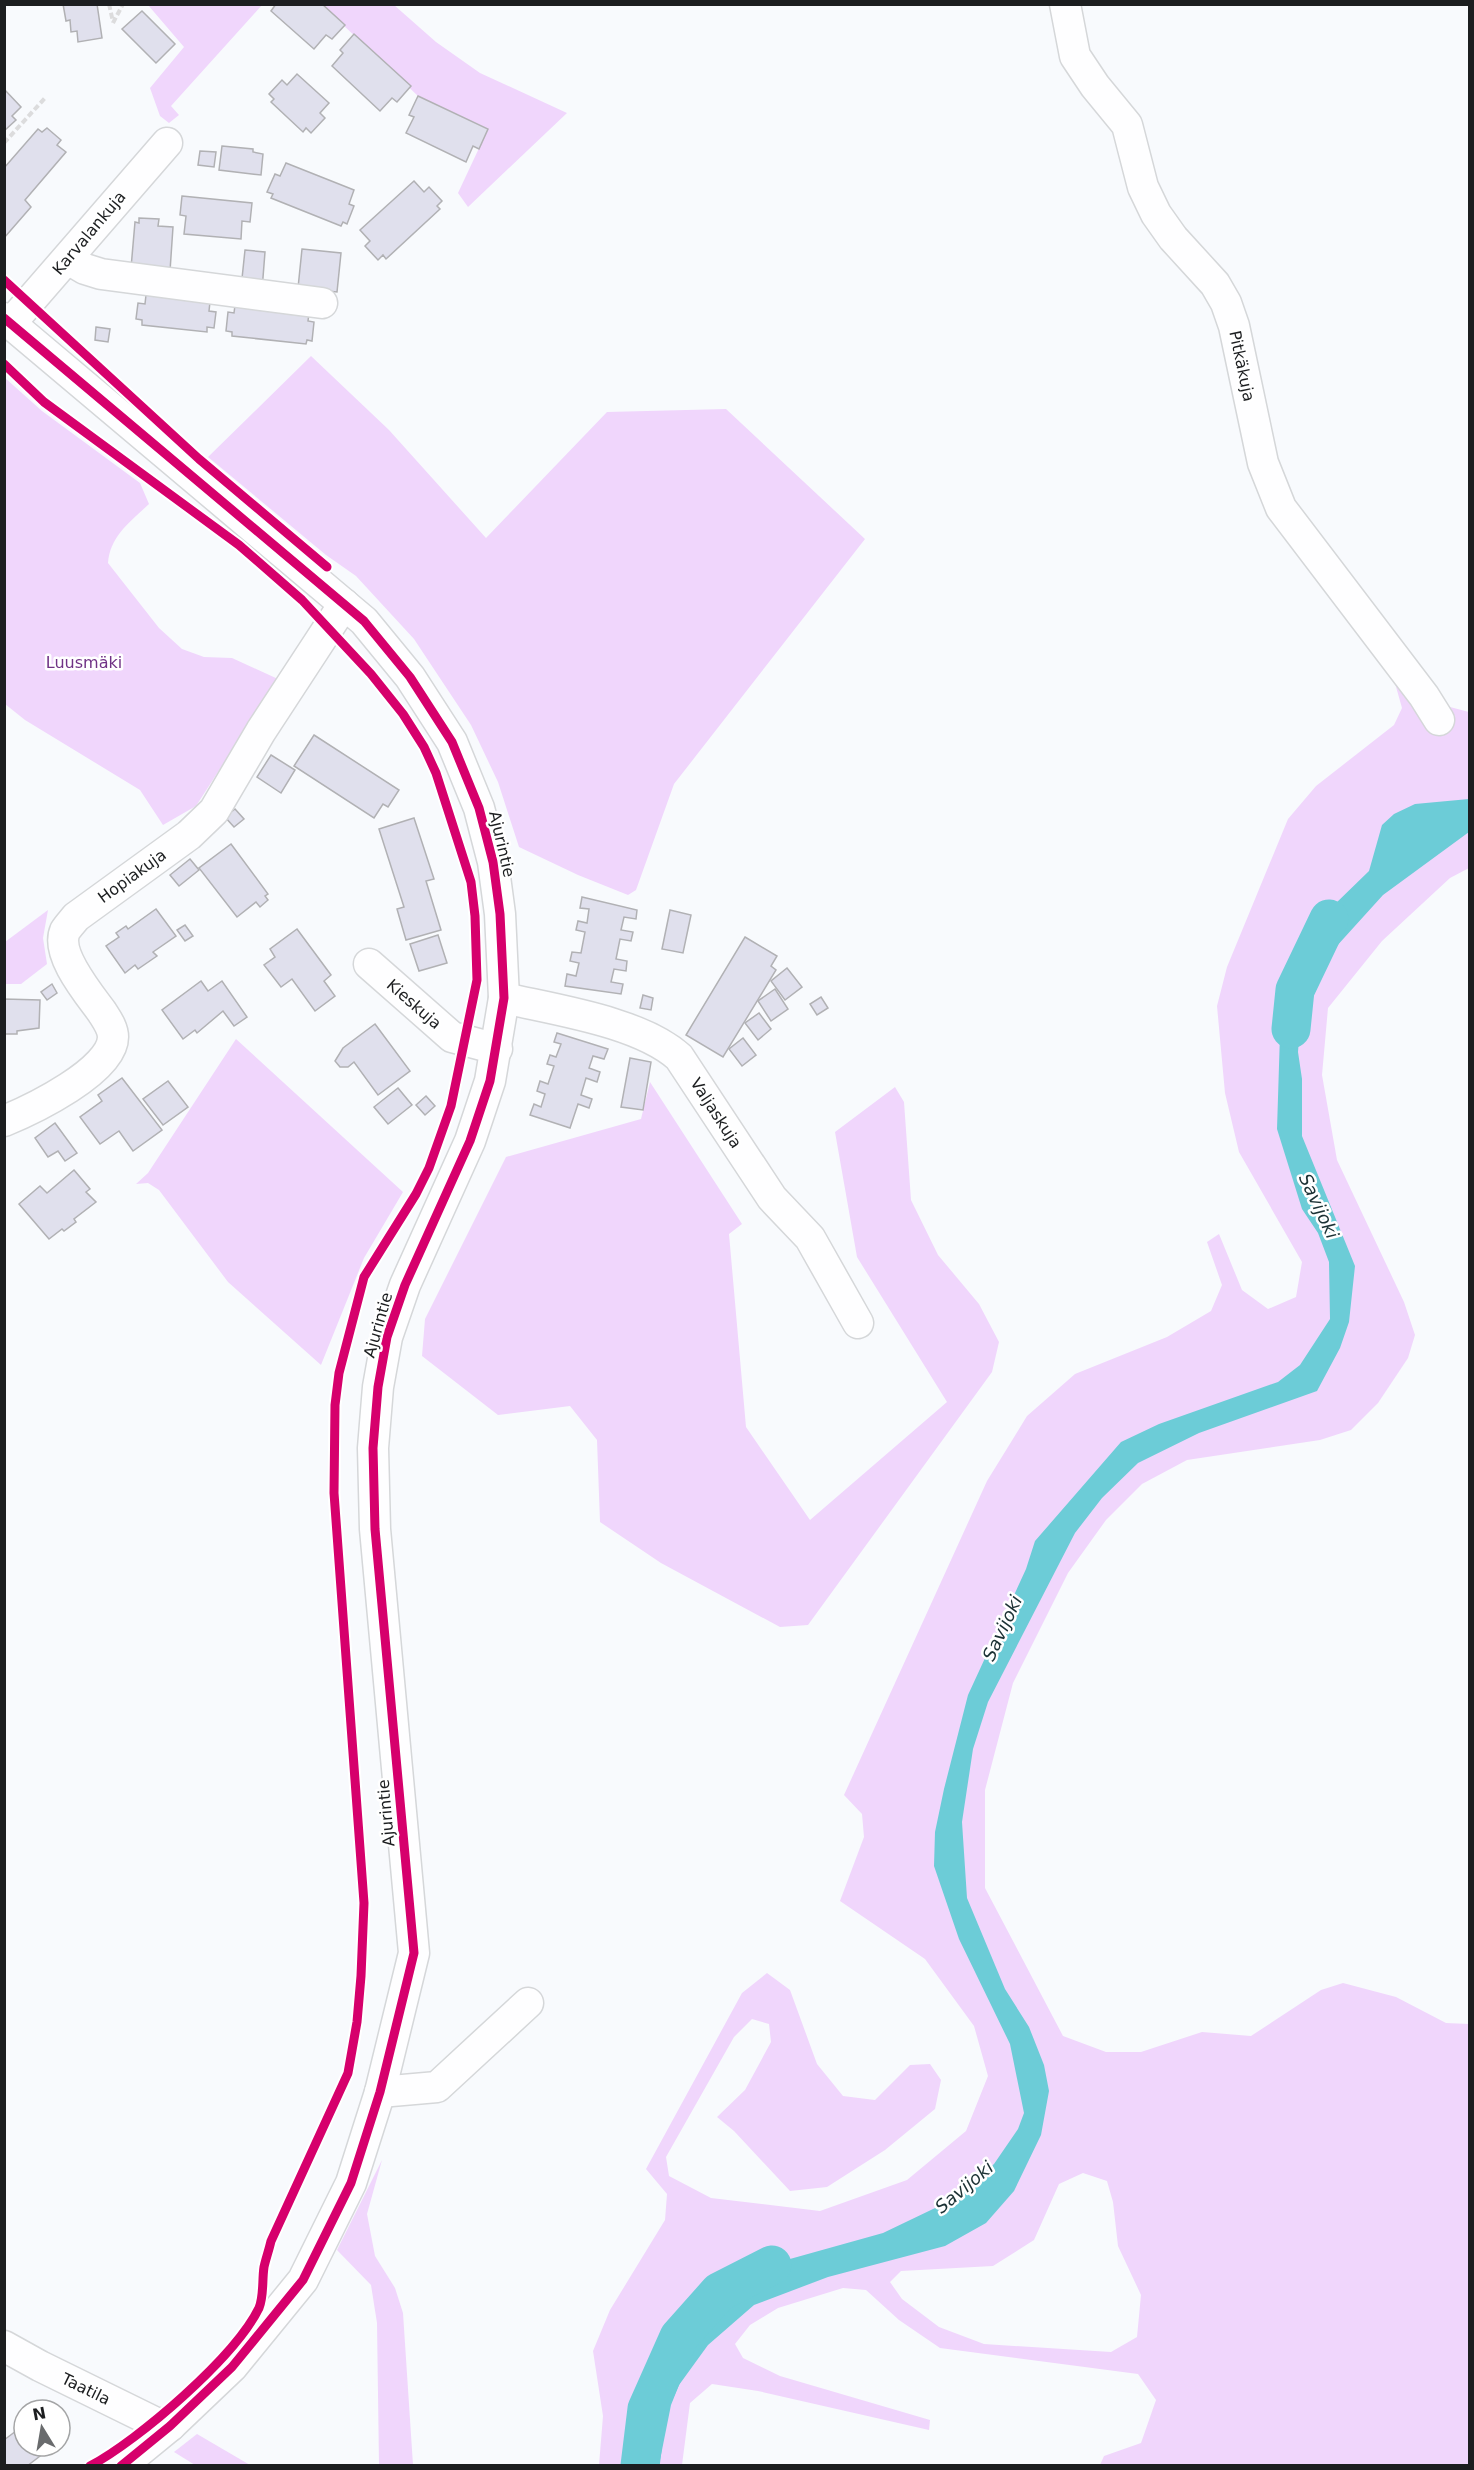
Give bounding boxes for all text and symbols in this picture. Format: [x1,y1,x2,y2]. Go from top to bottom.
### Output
street label: Karvalankuja [48,187,130,279]
street label: Pitkäkuja [1225,329,1259,403]
park label: Luusmäki [46,653,122,672]
street label: Ajurintie [485,809,519,879]
street label: Hopiakuja [94,845,170,907]
street label: Kieskuja [383,975,445,1033]
street label: Valjaskuja [686,1074,746,1152]
water label: Savijoki [1295,1170,1343,1242]
street label: Ajurintie [360,1290,396,1360]
water label: Savijoki [978,1592,1026,1664]
street label: Ajurintie [374,1779,398,1847]
water label: Savijoki [931,2157,997,2217]
street label: Taatila [58,2369,113,2409]
north arrow [12,2398,72,2458]
text: N [31,2403,48,2424]

